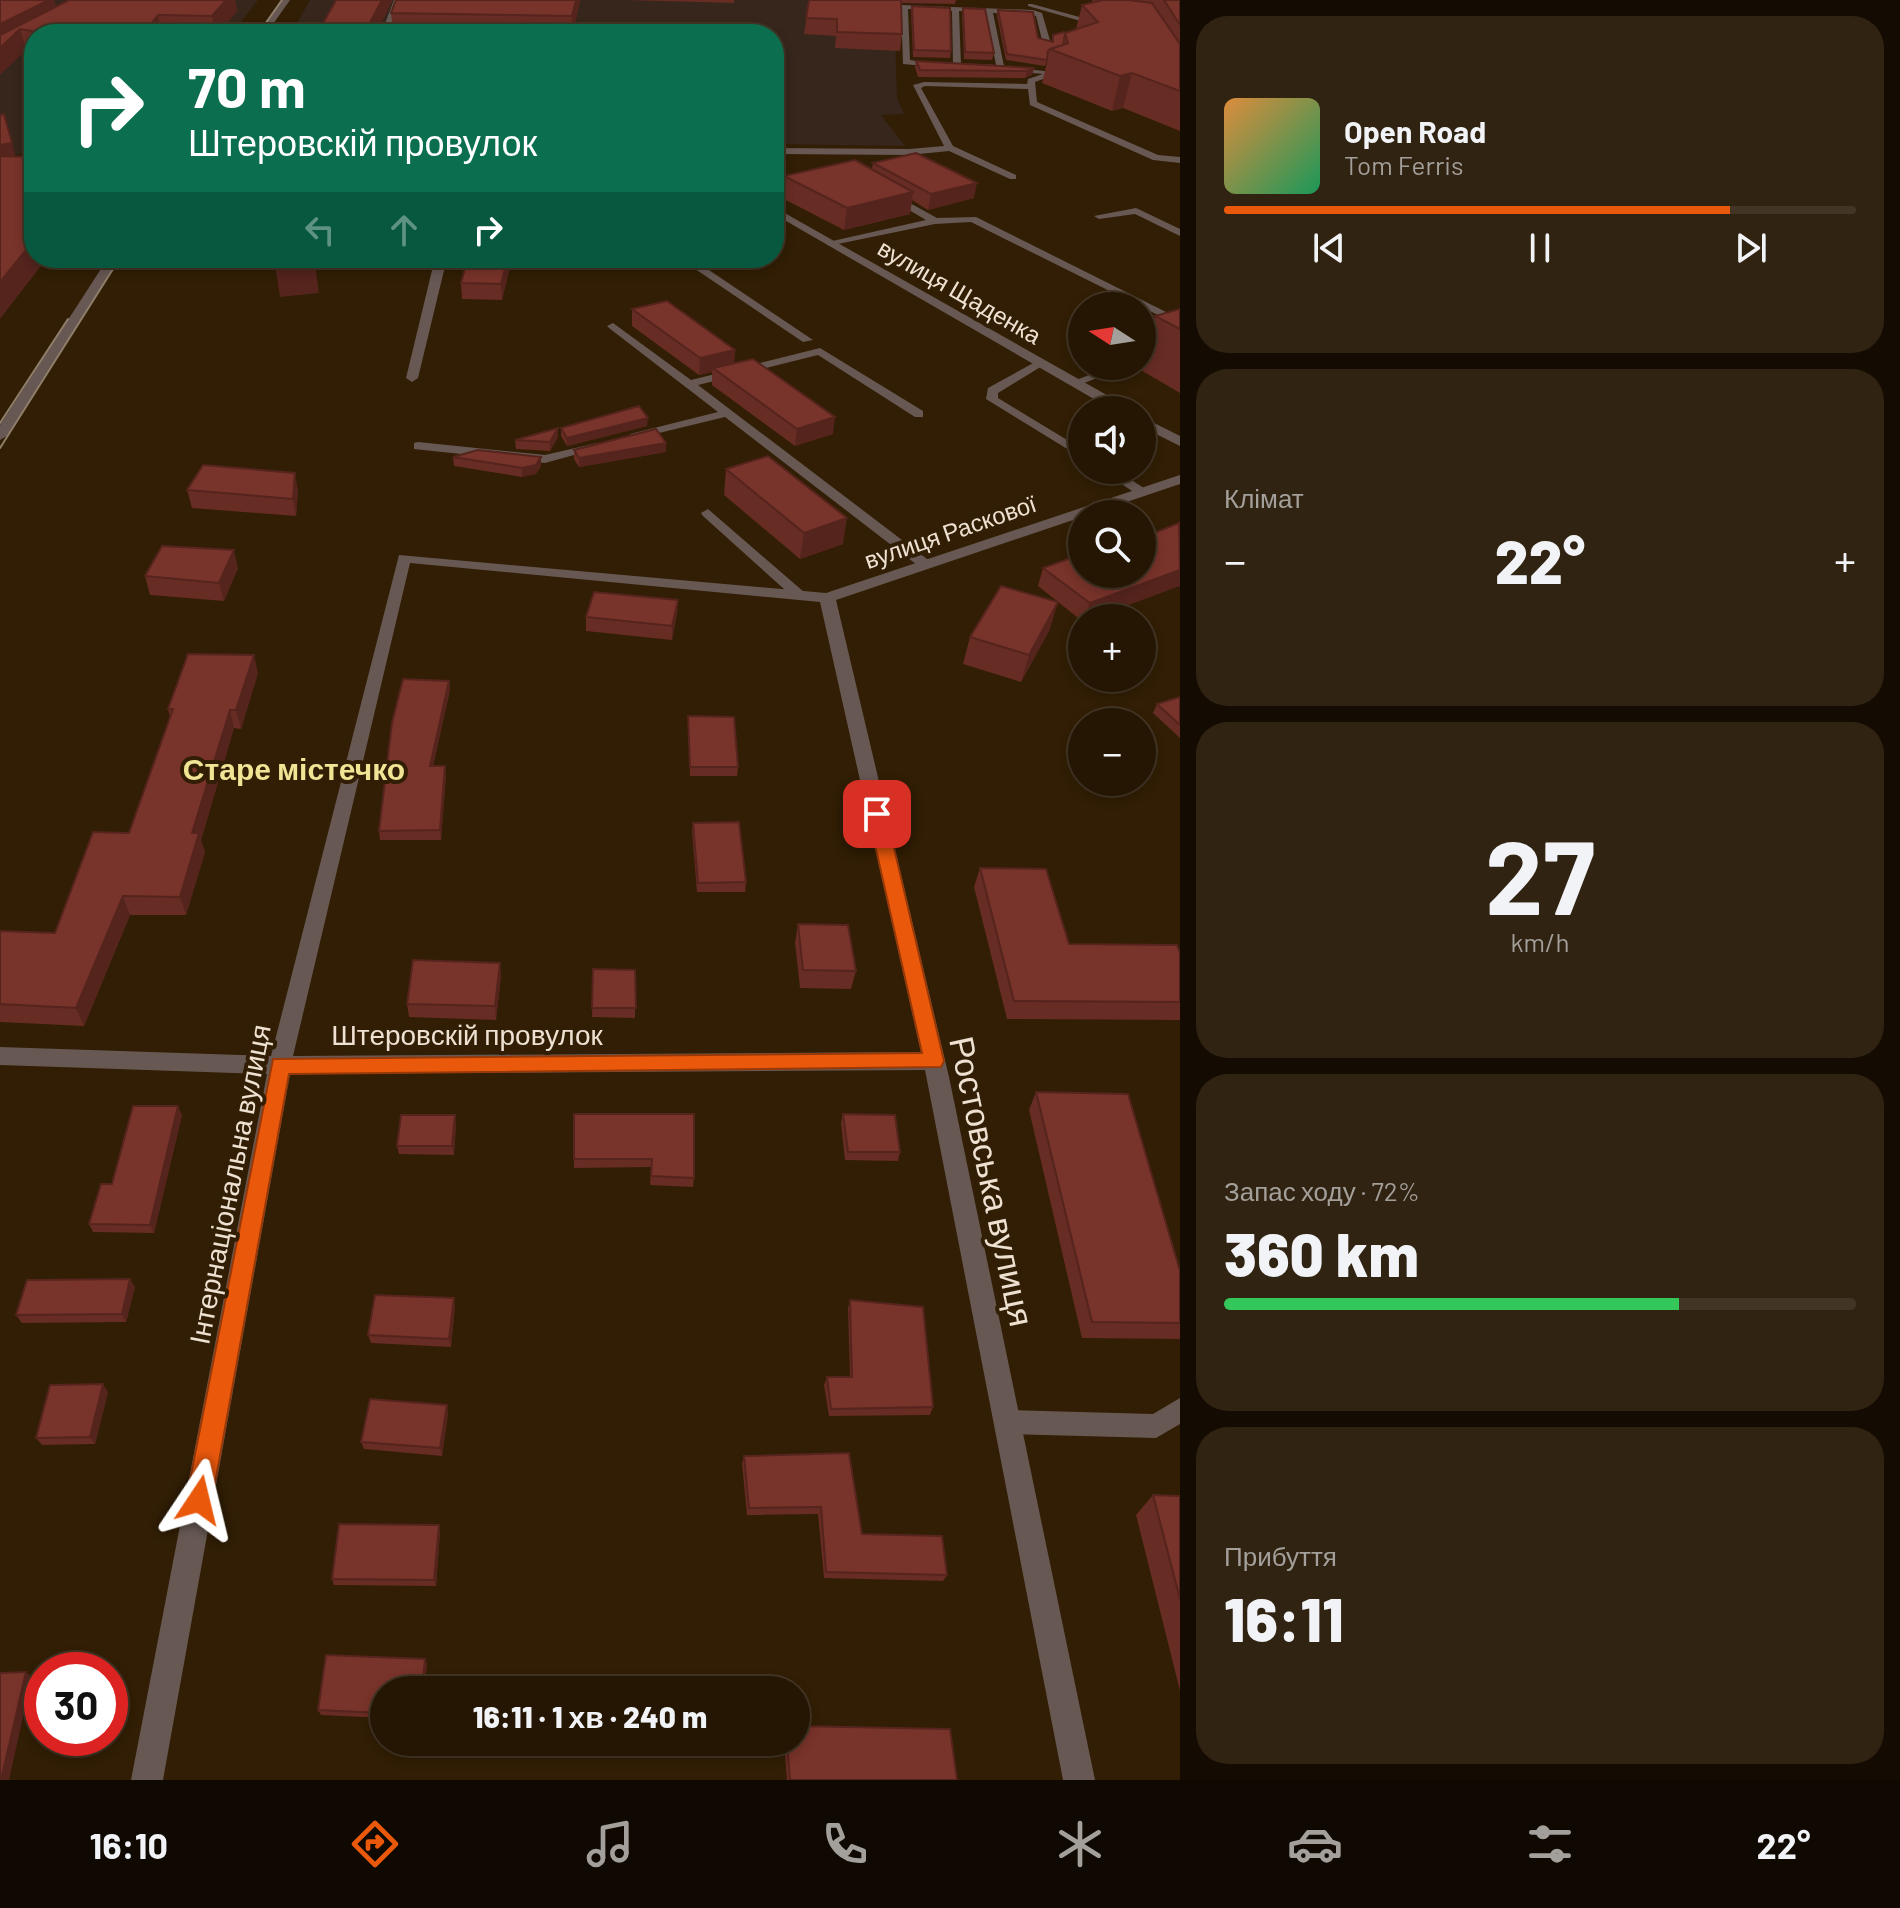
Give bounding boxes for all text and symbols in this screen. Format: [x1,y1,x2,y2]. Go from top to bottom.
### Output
text: 70 m [188,52,306,119]
icon: right [56,56,160,160]
text: Open Road [1344,113,1486,149]
text: Штеровскій провулок [188,120,537,163]
text: Tom Ferris [1344,149,1464,180]
icon: left [298,208,342,252]
icon: ahead [382,208,426,252]
icon: right [466,208,510,252]
icon: previous [1307,226,1351,270]
icon: pause [1518,226,1562,270]
icon: next [1729,226,1773,270]
street label: вулиця Щаденка [873,233,1047,350]
north arrow [1068,292,1156,380]
map controls [1068,292,1156,796]
button: sound [1068,396,1156,484]
text: Клімат [1224,482,1304,513]
street label: вулиця Раскової [860,488,1040,574]
button: search [1068,500,1156,588]
text: 22° [1495,524,1585,596]
text: − [1224,533,1246,586]
text: + [1834,533,1856,586]
button: + [1068,604,1156,692]
button: − [1068,708,1156,796]
district label: Старе містечко [183,750,405,786]
pin [843,780,911,848]
icon: arrive [855,792,899,836]
text: 27 [1485,811,1595,936]
text: km/h [1511,926,1569,957]
street label: Штеровскій провулок [331,1017,604,1051]
street label: Інтернаціональна вулиця [181,1021,277,1347]
street label: Ростовська вулиця [942,1032,1044,1330]
text: Запас ходу · 72% [1224,1175,1420,1206]
text: 360 km [1224,1217,1419,1289]
position arrow [157,1458,241,1542]
text: Прибуття [1224,1540,1337,1571]
text: 16:11 [1224,1582,1344,1654]
speed limit sign: 30 [24,1652,128,1756]
text: 16:11 · 1 хв · 240 m [473,1698,707,1734]
icon: directions [347,1816,403,1872]
icon: music [582,1816,638,1872]
icon: phone [817,1816,873,1872]
icon: climate [1052,1816,1108,1872]
icon: car [1287,1816,1343,1872]
icon: filters [1522,1816,1578,1872]
text: 16:10 [89,1823,168,1866]
text: 22° [1757,1823,1810,1866]

